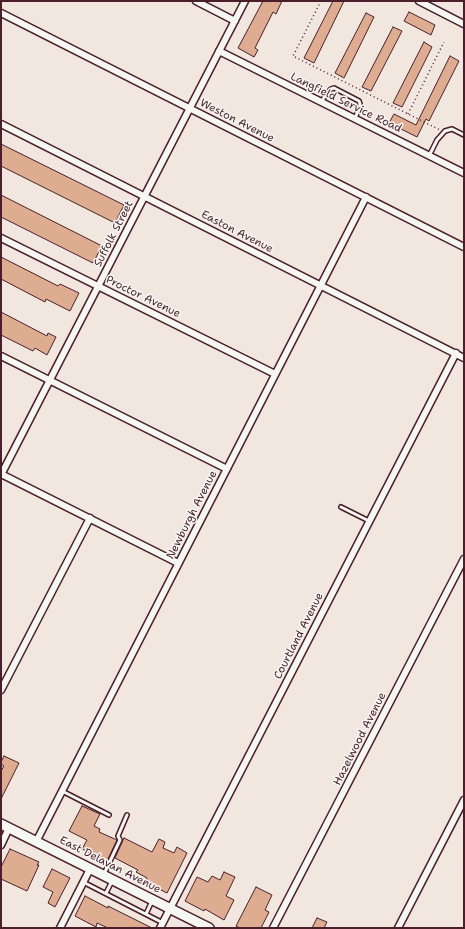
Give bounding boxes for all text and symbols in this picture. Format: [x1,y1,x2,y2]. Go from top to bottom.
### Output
street label: Langfield Service Road [288,70,404,136]
street label: Weston Avenue [198,97,276,145]
street label: Suffolk Street [92,199,136,269]
street label: Easton Avenue [199,208,275,256]
street label: Proctor Avenue [104,273,182,321]
street label: Newburgh Avenue [164,469,220,561]
street label: Courtland Avenue [271,591,327,681]
street label: Hazelwood Avenue [331,690,389,788]
street label: East Delavan Avenue [57,834,163,896]

